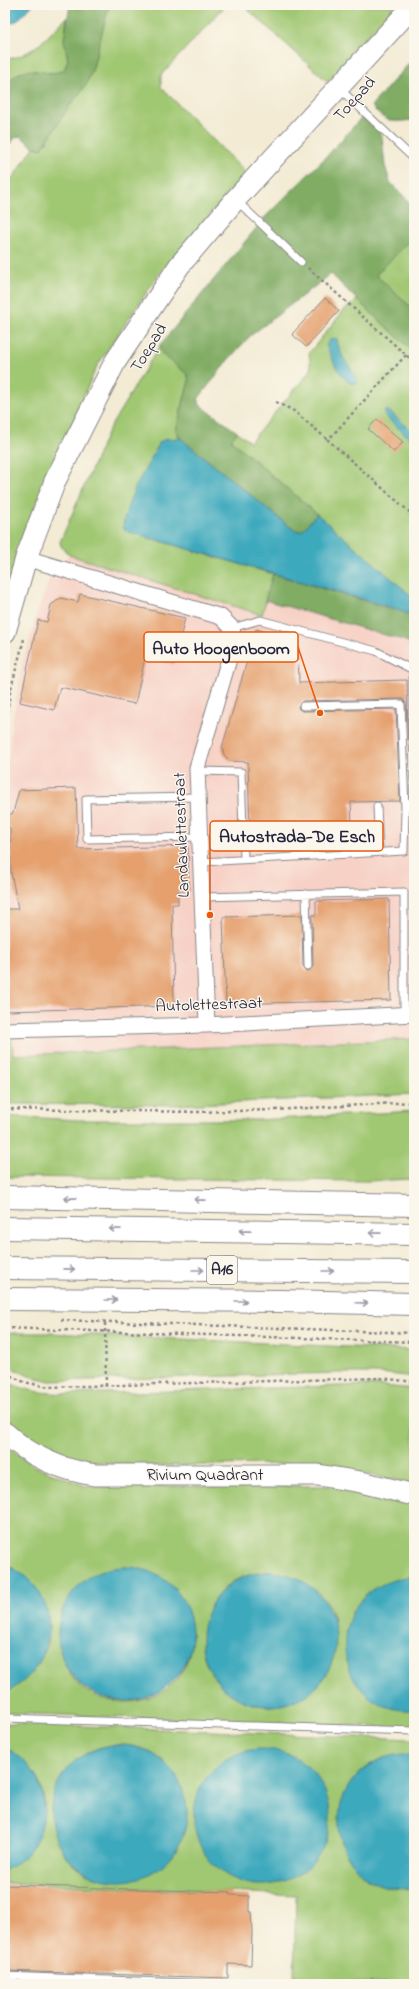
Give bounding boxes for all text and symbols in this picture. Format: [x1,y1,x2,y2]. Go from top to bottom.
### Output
street label: Toepad [328,70,382,127]
street label: Toepad [124,318,174,377]
callout: Auto Hoogenboom [144,632,298,662]
text: Auto Hoogenboom [152,637,290,664]
street label: Landaulettestraat [167,772,197,898]
callout: Autostrada-De Esch [210,821,383,851]
text: Autostrada-De Esch [219,825,376,851]
street label: Autolettestraat [155,991,263,1019]
one-way arrow [64,1194,77,1202]
one-way arrow [194,1196,207,1204]
one-way arrow [109,1226,122,1233]
one-way arrow [239,1228,252,1235]
one-way arrow [369,1230,382,1237]
road number: A16 [207,1256,237,1284]
one-way arrow [62,1265,75,1272]
one-way arrow [191,1266,204,1274]
one-way arrow [321,1267,334,1275]
one-way arrow [104,1296,117,1304]
one-way arrow [234,1297,247,1304]
one-way arrow [355,1299,368,1307]
street label: Rivium Quadrant [146,1463,264,1488]

